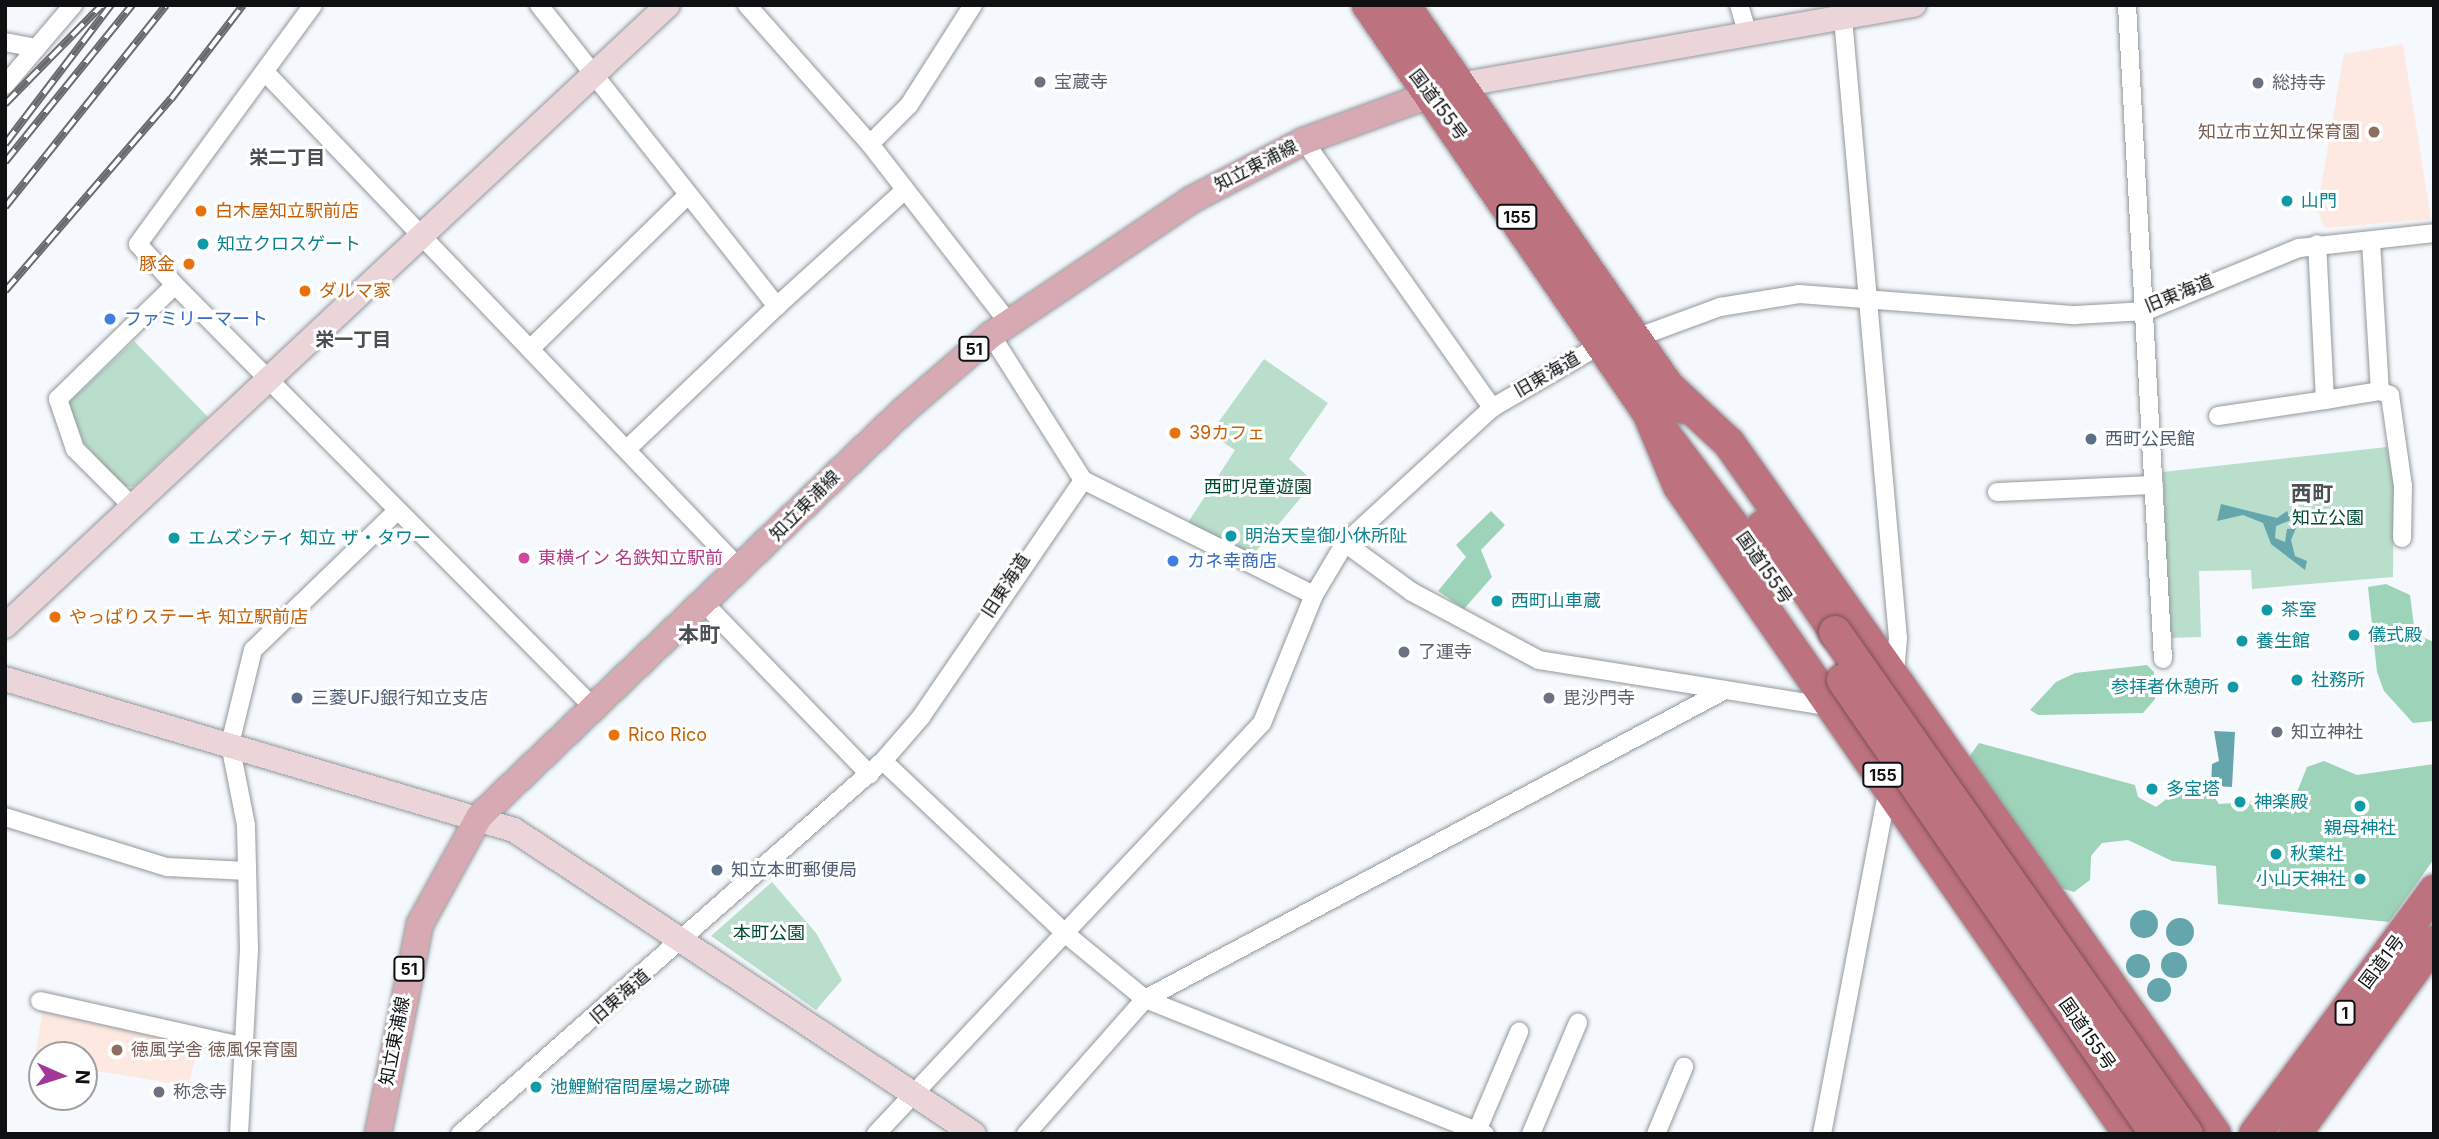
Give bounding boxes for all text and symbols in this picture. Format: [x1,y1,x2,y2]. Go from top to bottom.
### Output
street label: 国道155号 [1404,65,1472,145]
place label: 宝蔵寺 [1054,71,1108,93]
place label: 総持寺 [2272,72,2326,94]
marker: 宝蔵寺 [1032,74,1048,90]
marker: 総持寺 [2250,75,2266,91]
place label: 知立市立知立保育園 [2198,121,2360,143]
marker: 知立市立知立保育園 [2366,124,2382,140]
street label: 知立東浦線 [1211,136,1301,196]
district label: 栄二丁目 [249,147,325,169]
place label: 山門 [2301,190,2337,212]
marker: 山門 [2279,193,2295,209]
place label: 白木屋知立駅前店 [215,200,359,222]
marker: 白木屋知立駅前店 [193,203,209,219]
road number: 155 [1496,204,1538,230]
place label: 知立クロスゲート [217,233,361,255]
marker: 知立クロスゲート [195,236,211,252]
place label: 豚金 [139,253,175,275]
marker: 豚金 [181,256,197,272]
street label: 旧東海道 [2142,271,2216,317]
place label: ダルマ家 [319,280,391,302]
marker: ダルマ家 [297,283,313,299]
place label: ファミリーマート [124,308,268,330]
marker: ファミリーマート [102,311,118,327]
district label: 栄一丁目 [315,329,391,351]
road number: 51 [958,336,990,362]
street label: 旧東海道 [1510,348,1584,402]
place label: 39カフェ [1189,422,1265,444]
marker: 39カフェ [1167,425,1183,441]
place label: 西町公民館 [2105,428,2195,450]
marker: 西町公民館 [2083,431,2099,447]
street label: 知立東浦線 [766,467,844,545]
park label: 西町児童遊園 [1204,476,1312,498]
district label: 西町 [2291,481,2333,507]
park label: 知立公園 [2292,507,2364,529]
place label: 明治天皇御小休所阯 [1245,525,1407,547]
place label: エムズシティ 知立 ザ・タワー [188,527,432,549]
marker: 明治天皇御小休所阯 [1223,528,1239,544]
street label: 国道155号 [1731,528,1797,608]
marker: エムズシティ 知立 ザ・タワー [166,530,182,546]
place label: 東横イン 名鉄知立駅前 [538,547,723,569]
marker: 東横イン 名鉄知立駅前 [516,550,532,566]
street label: 旧東海道 [977,550,1035,622]
place label: カネ幸商店 [1187,550,1277,572]
marker: カネ幸商店 [1165,553,1181,569]
place label: 西町山車蔵 [1511,590,1601,612]
marker: 西町山車蔵 [1489,593,1505,609]
place label: 茶室 [2281,599,2317,621]
marker: 茶室 [2259,602,2275,618]
place label: やっぱりステーキ 知立駅前店 [69,606,308,628]
marker: やっぱりステーキ 知立駅前店 [47,609,63,625]
district label: 本町 [678,622,720,648]
place label: 儀式殿 [2368,624,2422,646]
marker: 儀式殿 [2346,627,2362,643]
place label: 養生館 [2256,630,2310,652]
marker: 養生館 [2234,633,2250,649]
place label: 了運寺 [1418,641,1472,663]
marker: 了運寺 [1396,644,1412,660]
place label: 社務所 [2311,669,2365,691]
marker: 社務所 [2289,672,2305,688]
place label: 参拝者休憩所 [2111,676,2219,698]
marker: 参拝者休憩所 [2225,679,2241,695]
place label: 三菱UFJ銀行知立支店 [311,687,488,709]
place label: 毘沙門寺 [1563,687,1635,709]
marker: 三菱UFJ銀行知立支店 [289,690,305,706]
marker: 毘沙門寺 [1541,690,1557,706]
place label: 知立神社 [2291,721,2363,743]
place label: Rico Rico [628,724,707,746]
marker: 知立神社 [2269,724,2285,740]
marker: Rico Rico [606,727,622,743]
road number: 155 [1862,762,1904,788]
place label: 多宝塔 [2166,778,2220,800]
marker: 多宝塔 [2144,781,2160,797]
place label: 神楽殿 [2254,791,2308,813]
marker: 神楽殿 [2232,794,2248,810]
marker: 親母神社 [2352,798,2368,814]
place label: 親母神社 [2324,817,2396,839]
place label: 秋葉社 [2290,843,2344,865]
marker: 秋葉社 [2268,846,2284,862]
place label: 知立本町郵便局 [731,859,857,881]
marker: 知立本町郵便局 [709,862,725,878]
place label: 小山天神社 [2256,868,2346,890]
marker: 小山天神社 [2352,871,2368,887]
park label: 本町公園 [733,922,805,944]
street label: 国道1号 [2355,931,2409,993]
road number: 51 [393,956,425,981]
street label: 旧東海道 [586,965,654,1029]
street label: 国道155号 [2054,994,2120,1074]
street label: 知立東浦線 [376,995,414,1087]
road number: 1 [2334,1001,2356,1026]
place label: 徳風学舎 徳風保育園 [131,1039,298,1061]
north arrow [28,1041,98,1111]
marker: 徳風学舎 徳風保育園 [109,1042,125,1058]
text: N [71,1069,94,1085]
place label: 池鯉鮒宿問屋場之跡碑 [550,1076,730,1098]
marker: 池鯉鮒宿問屋場之跡碑 [528,1079,544,1095]
place label: 称念寺 [173,1081,227,1103]
marker: 称念寺 [151,1084,167,1100]

